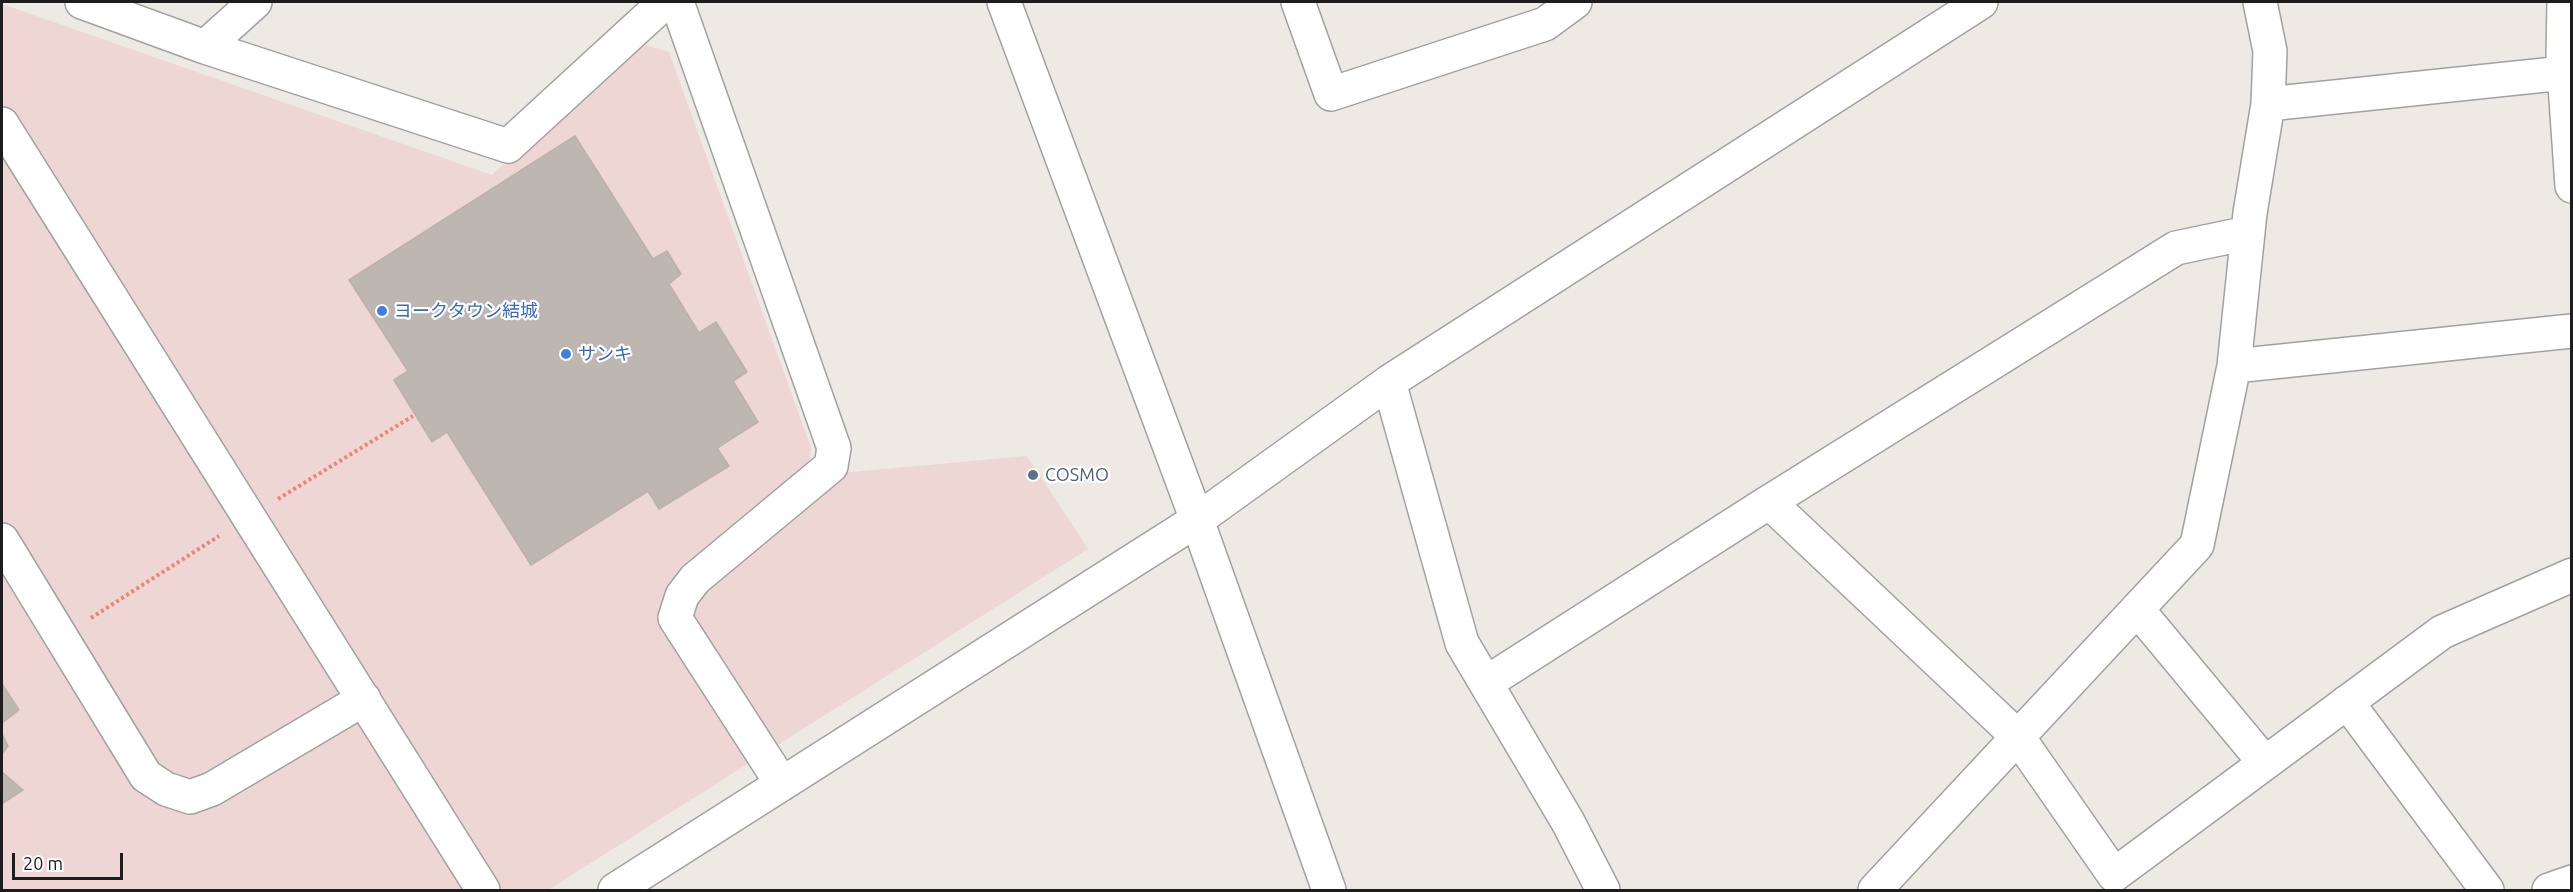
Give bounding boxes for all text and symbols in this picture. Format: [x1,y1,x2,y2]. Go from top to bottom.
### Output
place label: ヨークタウン結城 [394,300,538,322]
marker: ヨークタウン結城 [375,304,389,318]
place label: サンキ [578,343,632,365]
marker: サンキ [559,347,573,361]
place label: COSMO [1045,464,1109,486]
marker: COSMO [1026,468,1040,482]
scale bar [15,841,126,879]
text: 20 m [23,853,63,873]

